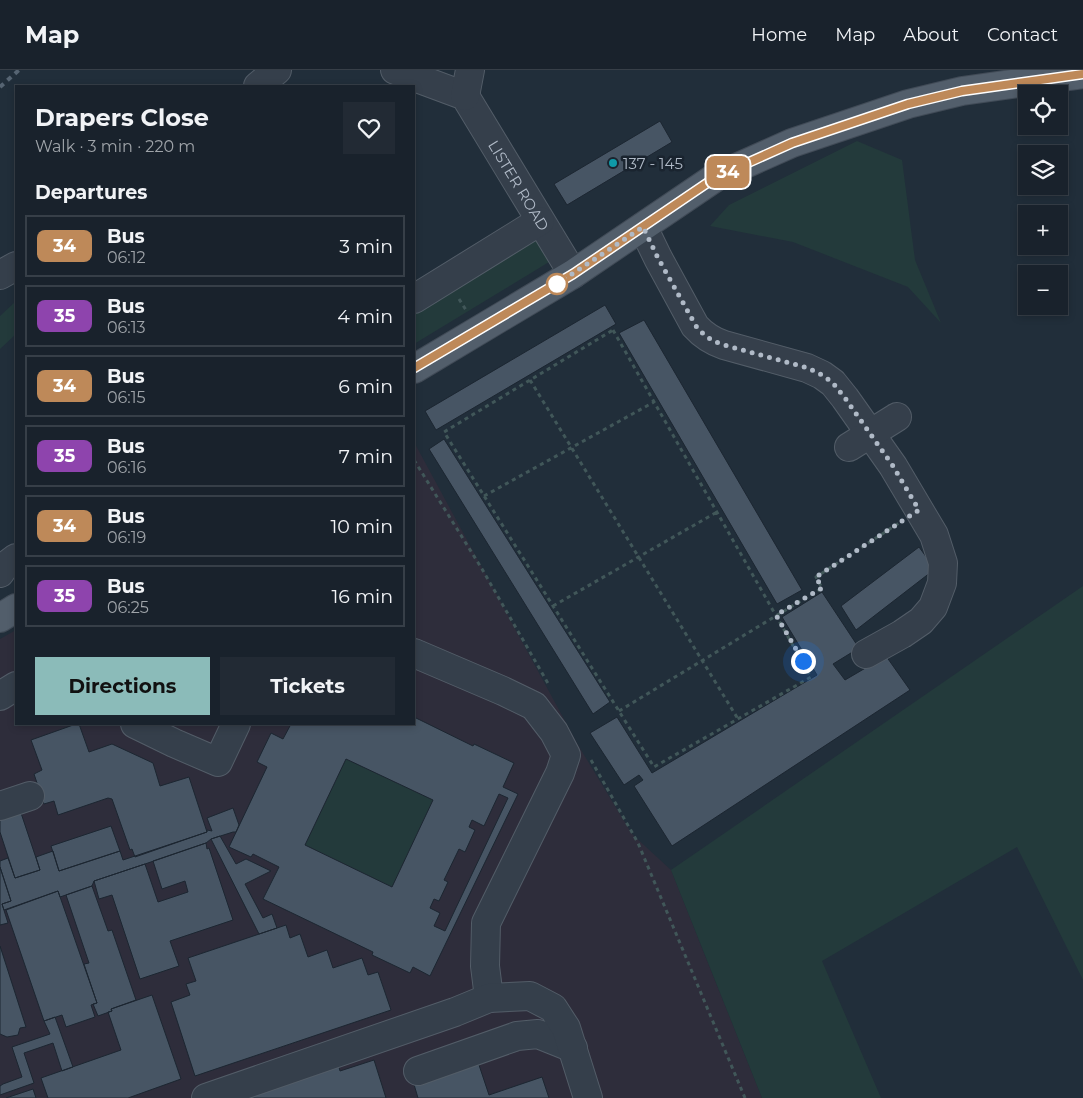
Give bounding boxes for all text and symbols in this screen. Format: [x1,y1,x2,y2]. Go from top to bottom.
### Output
text: Map [25,20,79,49]
text: Home [751,24,807,46]
text: Map [835,24,875,46]
text: About [903,24,959,46]
text: Contact [987,24,1058,46]
map controls [1018,85,1068,315]
button: locate [1018,85,1068,135]
button: heart [343,102,395,154]
text: Drapers Close [35,103,209,132]
text: Walk · 3 min · 220 m [35,137,195,156]
street label: LISTER ROAD [484,137,554,234]
button: layers [1018,145,1068,195]
place label: 137 - 145 [623,154,683,173]
line badge: 34 [706,156,750,188]
marker: 137 - 145 [607,157,619,169]
text: 34 [716,161,740,183]
text: Departures [35,181,147,204]
button: + [1018,205,1068,255]
text: Bus [107,225,145,248]
text: 34 [53,235,76,257]
text: 3 min [339,235,393,258]
text: 06:12 [107,248,146,267]
button: − [1018,265,1068,315]
unlabelled marker [546,273,568,295]
text: Bus [107,295,145,318]
text: 35 [54,305,75,327]
text: 4 min [337,305,393,328]
text: 06:13 [107,318,146,337]
text: Bus [107,365,145,388]
text: 34 [53,375,76,397]
text: 6 min [338,375,393,398]
text: 06:15 [107,388,146,407]
text: Bus [107,435,145,458]
text: 35 [54,445,75,467]
text: 7 min [339,445,393,468]
text: 06:16 [107,458,146,477]
text: Bus [107,505,145,528]
text: 34 [53,515,76,537]
text: 10 min [330,515,393,538]
text: 06:19 [107,528,146,547]
text: Bus [107,575,145,598]
text: 35 [54,585,75,607]
text: 16 min [331,585,393,608]
text: 06:25 [107,598,149,617]
your location [791,649,816,674]
button: Directions [35,657,210,715]
button: Tickets [220,657,395,715]

